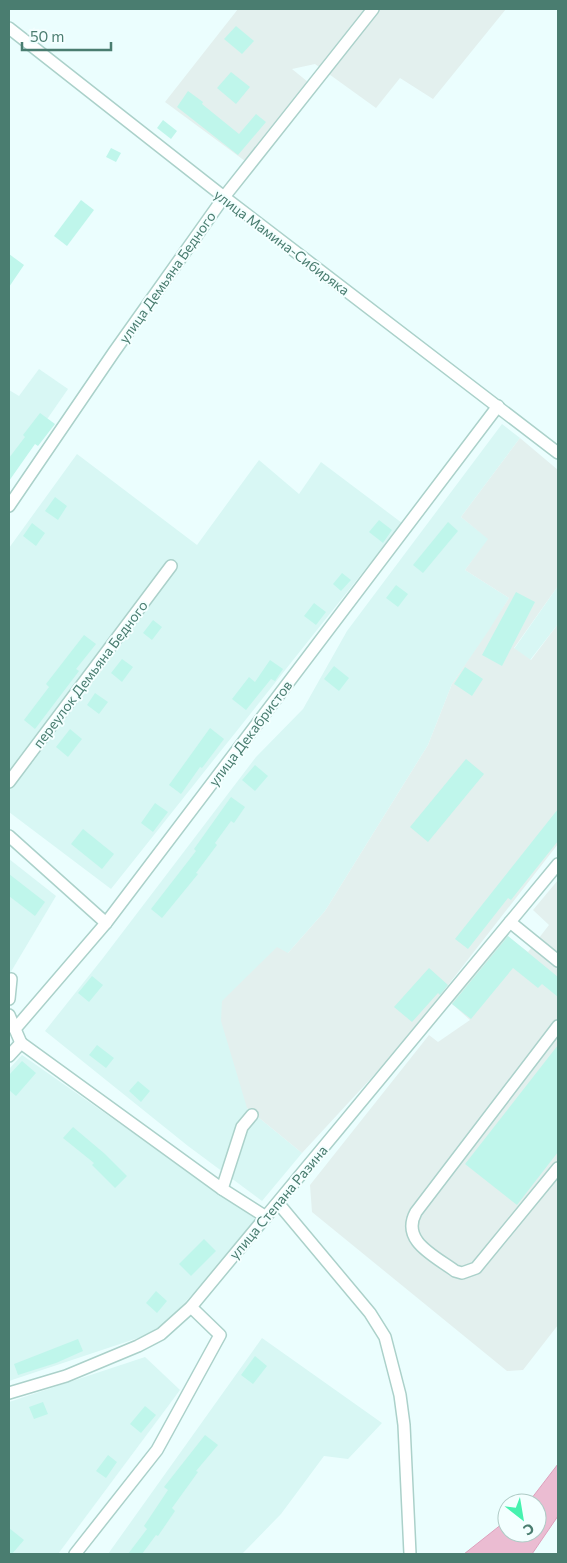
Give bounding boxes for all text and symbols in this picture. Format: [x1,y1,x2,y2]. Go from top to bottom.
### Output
scale bar [22,20,111,52]
text: 50 m [30,27,64,45]
street label: улица Мамина-Сибиряка [211,186,353,298]
street label: улица Демьяна Бедного [115,208,219,346]
street label: переулок Демьяна Бедного [29,597,151,751]
street label: улица Декабристов [205,677,295,789]
street label: улица Степана Разина [225,1142,331,1262]
north arrow [497,1493,547,1543]
text: С [520,1520,537,1539]

